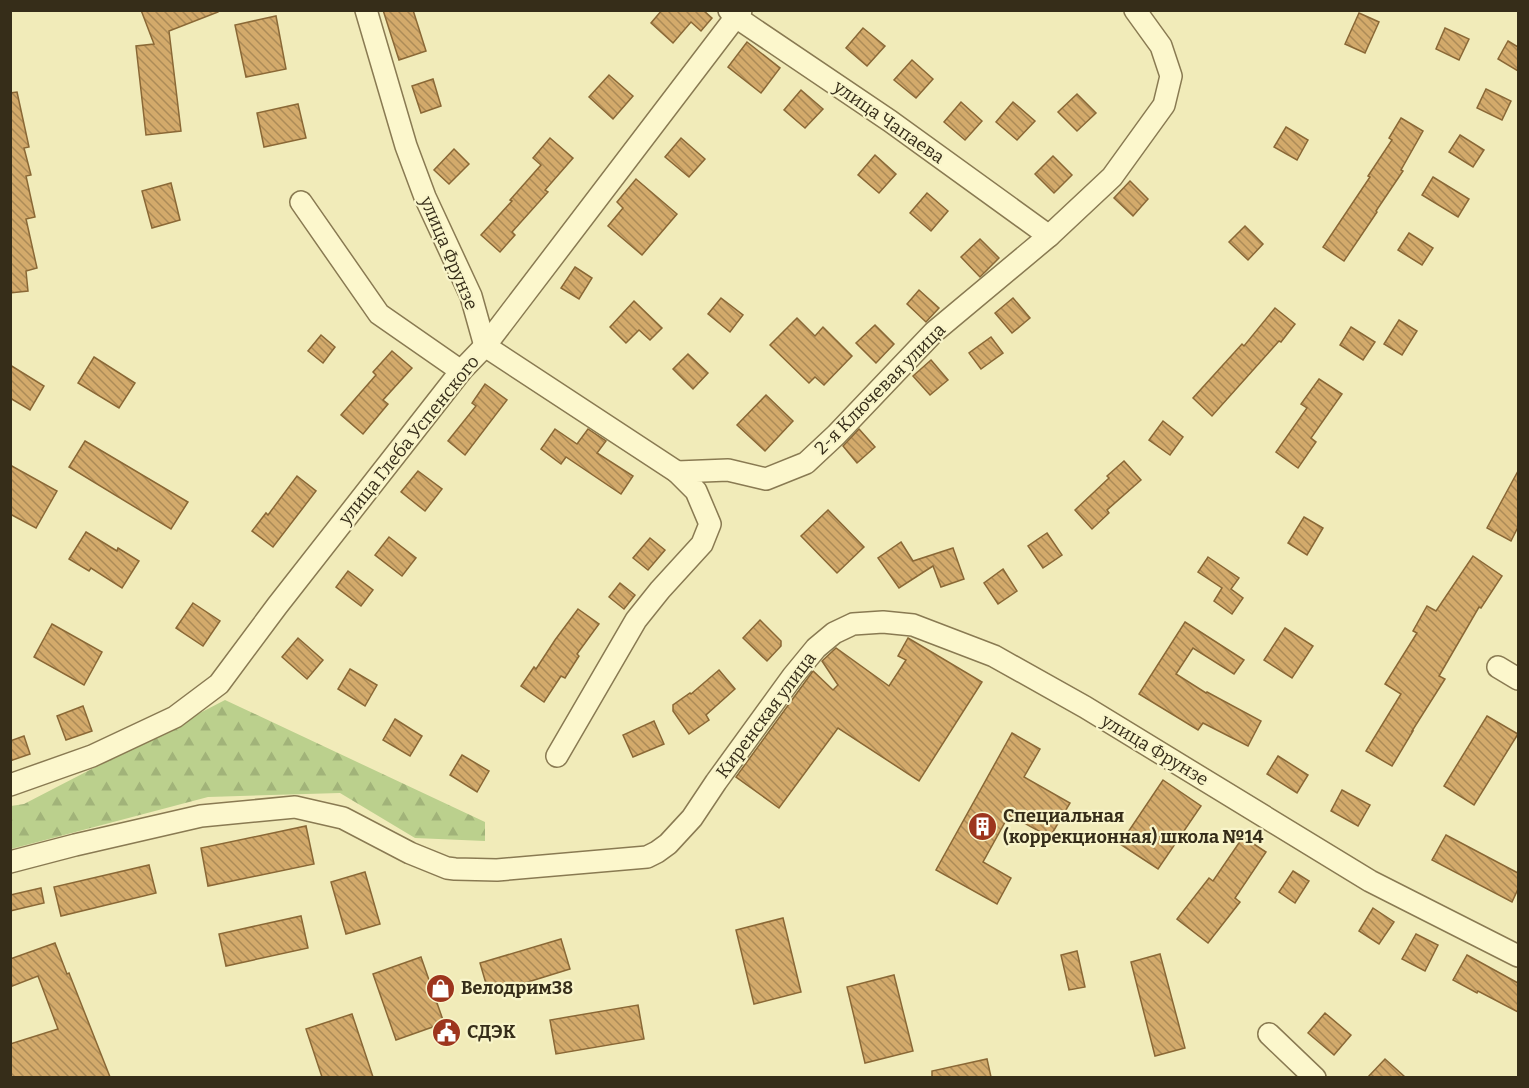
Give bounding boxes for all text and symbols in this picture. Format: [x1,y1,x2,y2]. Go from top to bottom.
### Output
street label: улица Чапаева [829,75,949,168]
street label: улица Фрунзе [415,192,483,313]
street label: 2-я Ключевая улица [810,319,950,459]
street label: улица Глеба Успенского [333,351,484,530]
street label: Киренская улица [711,647,821,782]
street label: улица Фрунзе [1097,709,1213,791]
place label: Специальная (коррекционная) школа №14 [1003,805,1263,848]
building icon: Специальная (коррекционная) школа №14 [966,810,998,842]
shop icon: Велодрим38 [424,972,456,1004]
place label: Велодрим38 [461,977,573,999]
public building icon: СДЭК [430,1016,462,1048]
place label: СДЭК [467,1021,516,1043]

